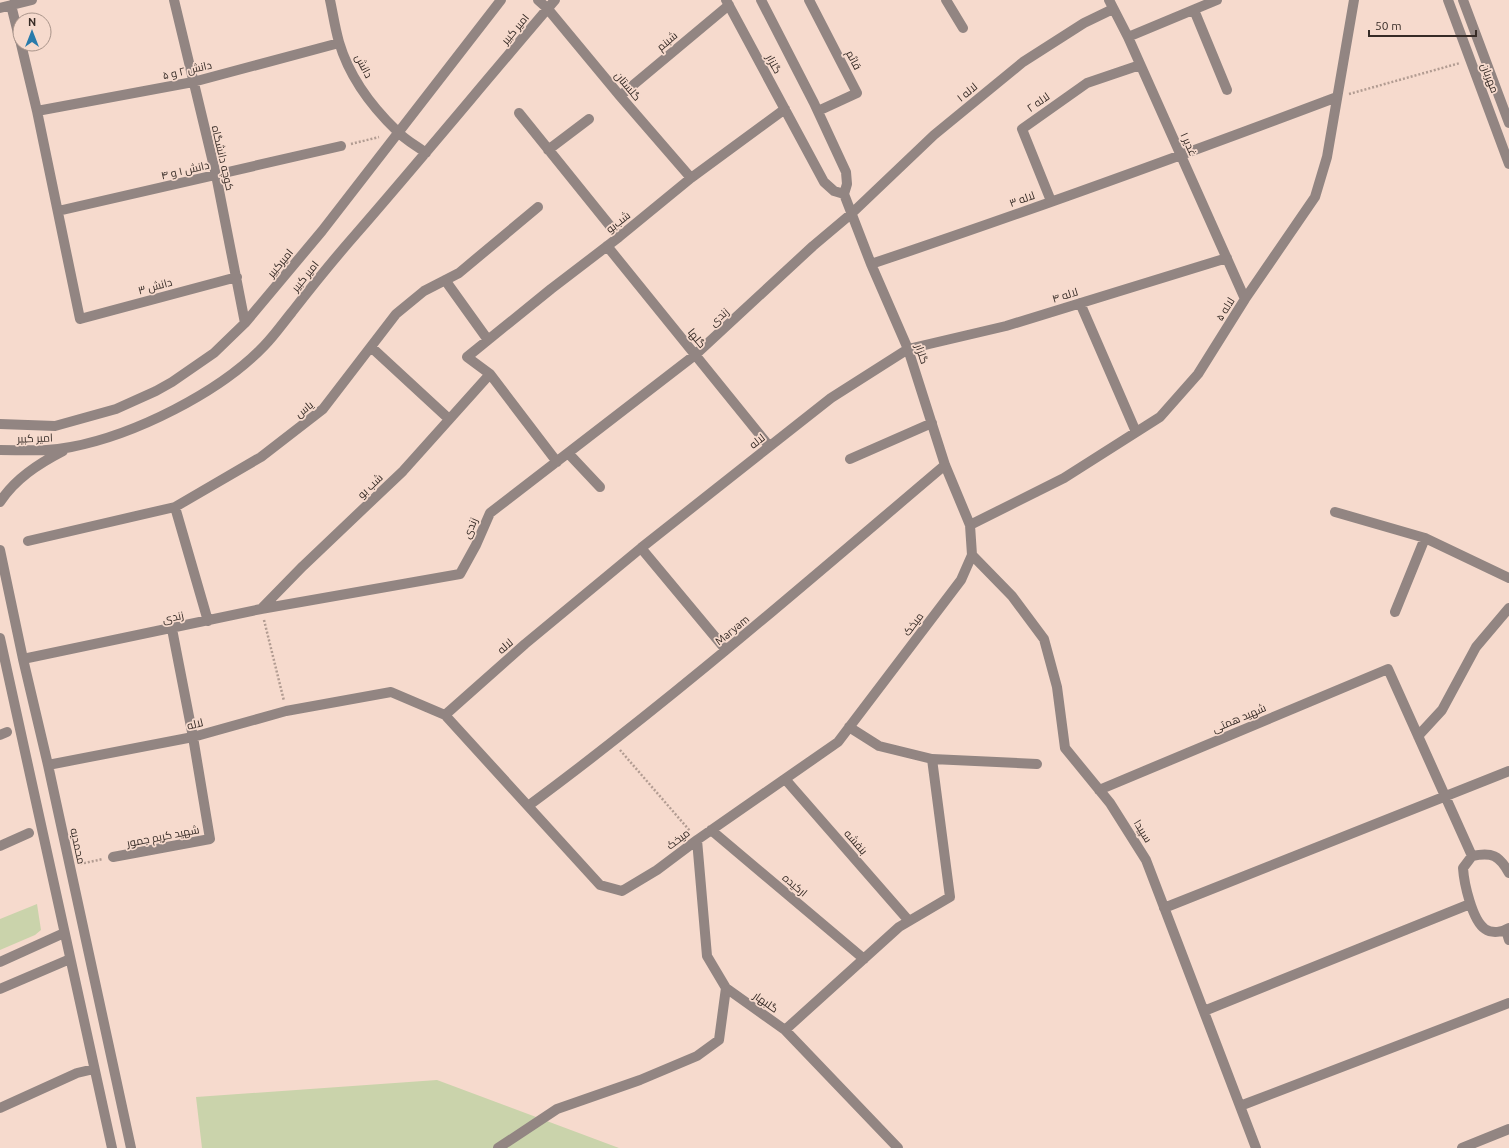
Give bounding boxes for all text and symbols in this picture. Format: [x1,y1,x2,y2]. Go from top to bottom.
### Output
street label: امیر کبیر [498,11,532,48]
north arrow [12,12,52,52]
scale bar [1369,12,1476,38]
text: N [28,16,36,28]
text: 50 m [1375,19,1402,32]
street label: شبنم [654,29,681,54]
street label: قائم [842,48,864,73]
street label: گلزار [763,51,784,76]
street label: دانش [352,52,375,80]
street label: دانش ۲ و ۵ [161,58,213,82]
street label: مهربان [1478,61,1501,95]
street label: گلستان [612,69,644,104]
street label: لاله ۱ [955,80,979,104]
street label: لاله ۲ [1024,90,1052,114]
street label: کوچه دانشگاه [209,124,236,192]
street label: غدیر ۱ [1178,130,1199,158]
street label: دانش ۱ و ۴ [160,159,211,182]
street label: لاله ۳ [1008,189,1036,209]
street label: شب‌بو [604,209,633,236]
street label: امیرکبیر [264,246,296,281]
street label: امیر کبیر [288,258,322,295]
street label: دانش ۳ [137,276,174,297]
street label: لاله ۴ [1051,285,1079,305]
street label: لاله ۵ [1213,295,1237,323]
street label: زندی [707,305,732,329]
street label: گلها [685,326,708,351]
street label: گلزار [912,342,931,366]
street label: یاس [293,398,316,421]
street label: امیر کبیر [16,431,53,446]
street label: لاله [747,431,767,451]
street label: شب بو [355,471,386,501]
street label: زندی [460,516,481,541]
street label: زندی [161,609,185,626]
street label: میخک [900,610,926,638]
street label: Maryam [713,613,751,647]
street label: لاله [495,636,515,656]
street label: شهید همتی [1210,701,1268,736]
street label: لاله [186,716,204,732]
street label: سپیدا [1131,817,1155,845]
street label: شهید کریم جمور [125,823,201,851]
street label: میخک [664,826,692,852]
street label: محمدیه [68,827,88,865]
street label: بنفشه [842,827,870,857]
street label: ارکیده [780,871,810,899]
street label: گلبهار [750,989,781,1016]

